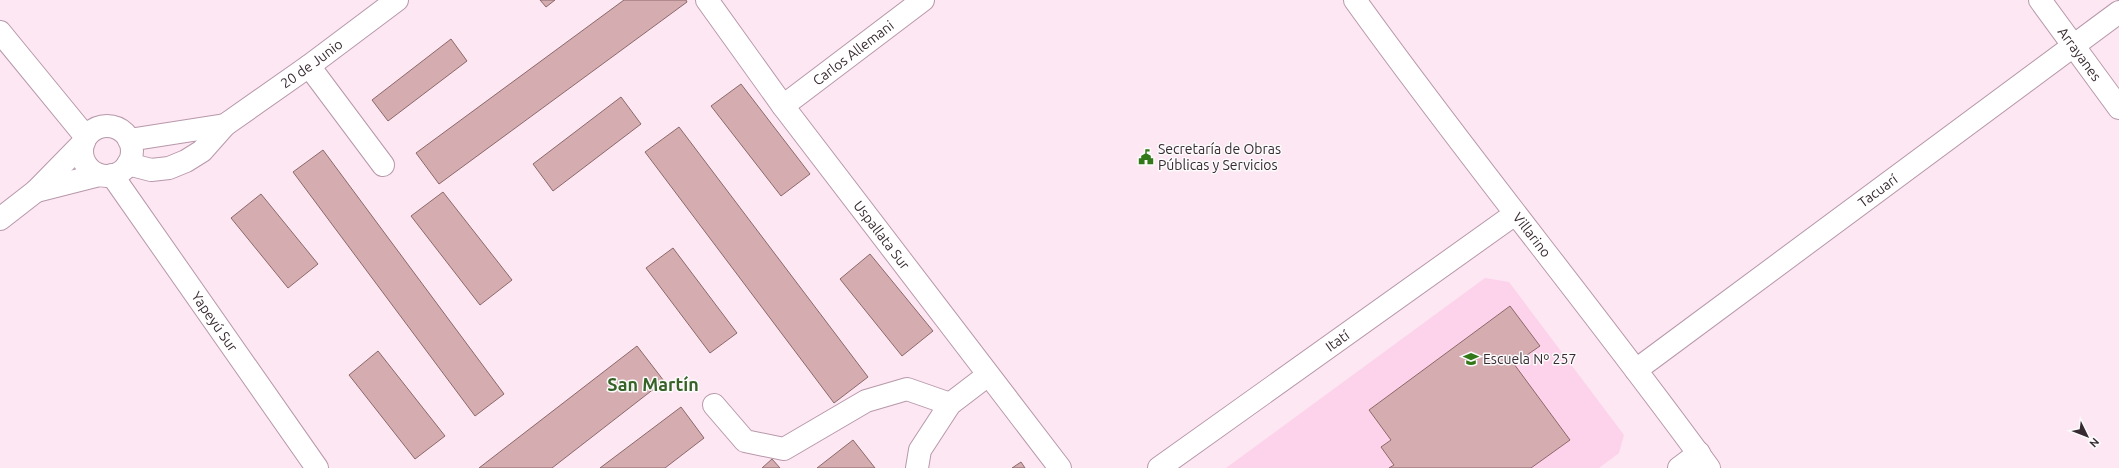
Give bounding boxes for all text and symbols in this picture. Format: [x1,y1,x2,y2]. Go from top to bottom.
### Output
street label: Carlos Allemani [810,17,897,89]
street label: Arrayanes [2055,24,2105,84]
street label: 20 de Junio [278,36,346,91]
place label: Secretaría de Obras Públicas y Servicios [1158,141,1281,173]
public building icon: Secretaría de Obras Públicas y Servicios [1137,148,1155,166]
street label: Tacuarí [1855,171,1901,211]
street label: Uspallata Sur [850,198,914,273]
street label: Villarino [1510,209,1554,260]
street label: Yapeyú Sur [188,289,241,355]
street label: Itatí [1322,327,1353,355]
school or university icon: Escuela Nº 257 [1462,350,1480,368]
place label: Escuela Nº 257 [1483,351,1576,367]
district label: San Martín [607,374,699,394]
north arrow [2067,416,2107,456]
text: N [2087,436,2102,450]

